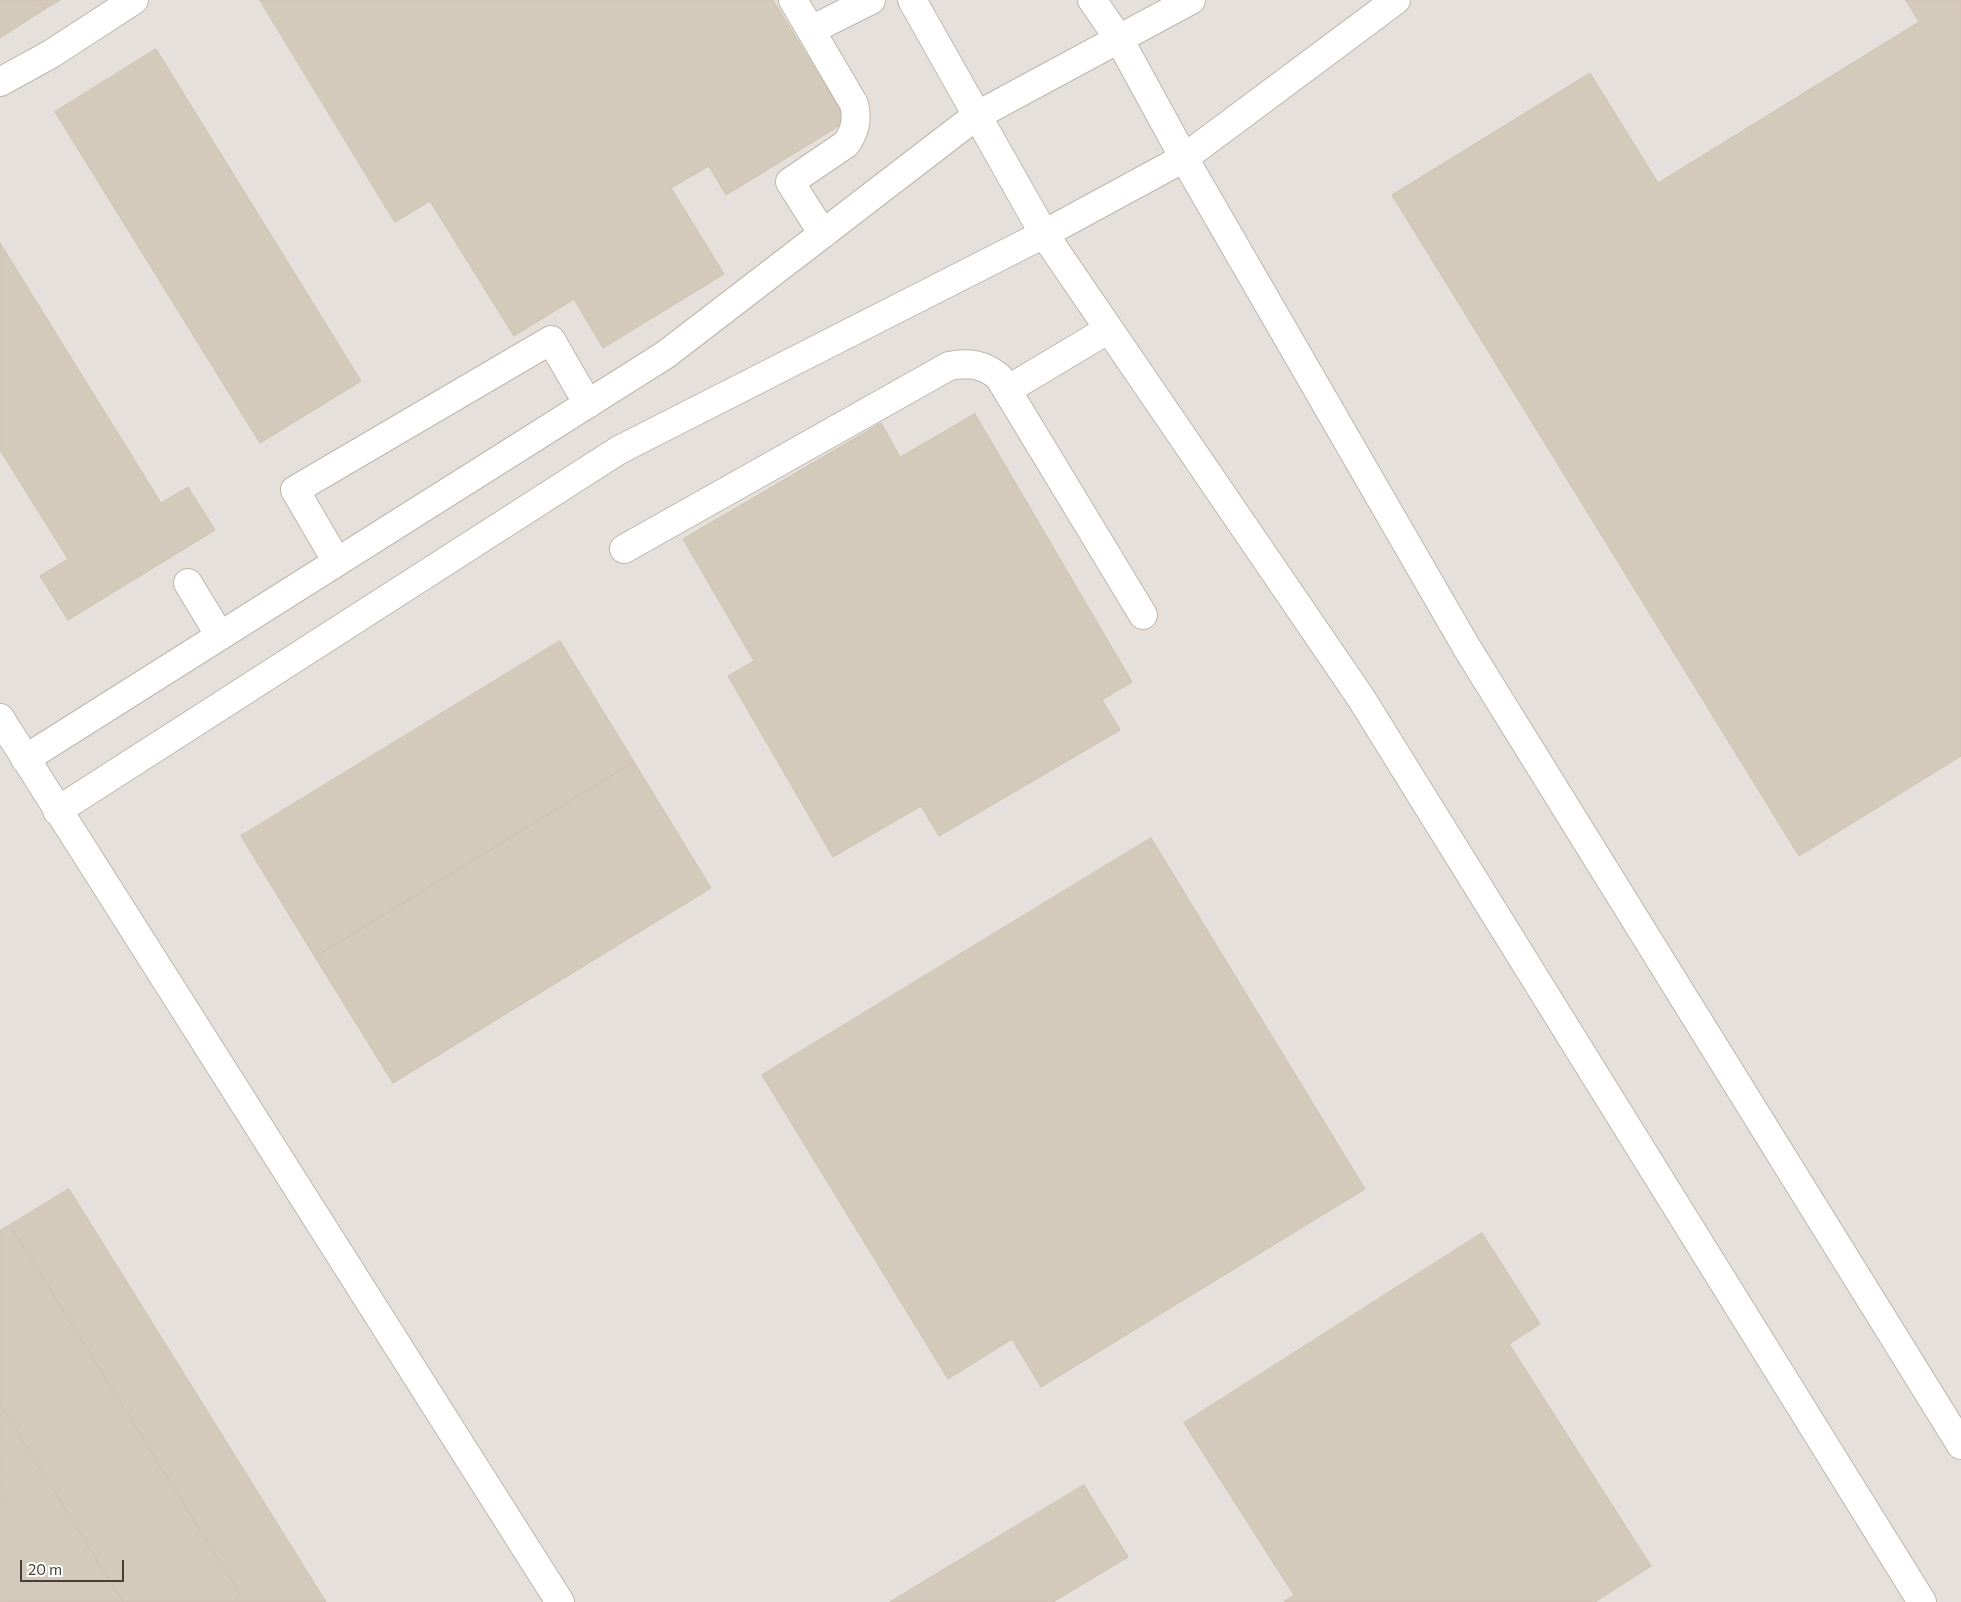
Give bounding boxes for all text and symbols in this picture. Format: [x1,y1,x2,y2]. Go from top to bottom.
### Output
scale bar [22,1550,126,1582]
text: 20 m [28,1560,62,1578]

